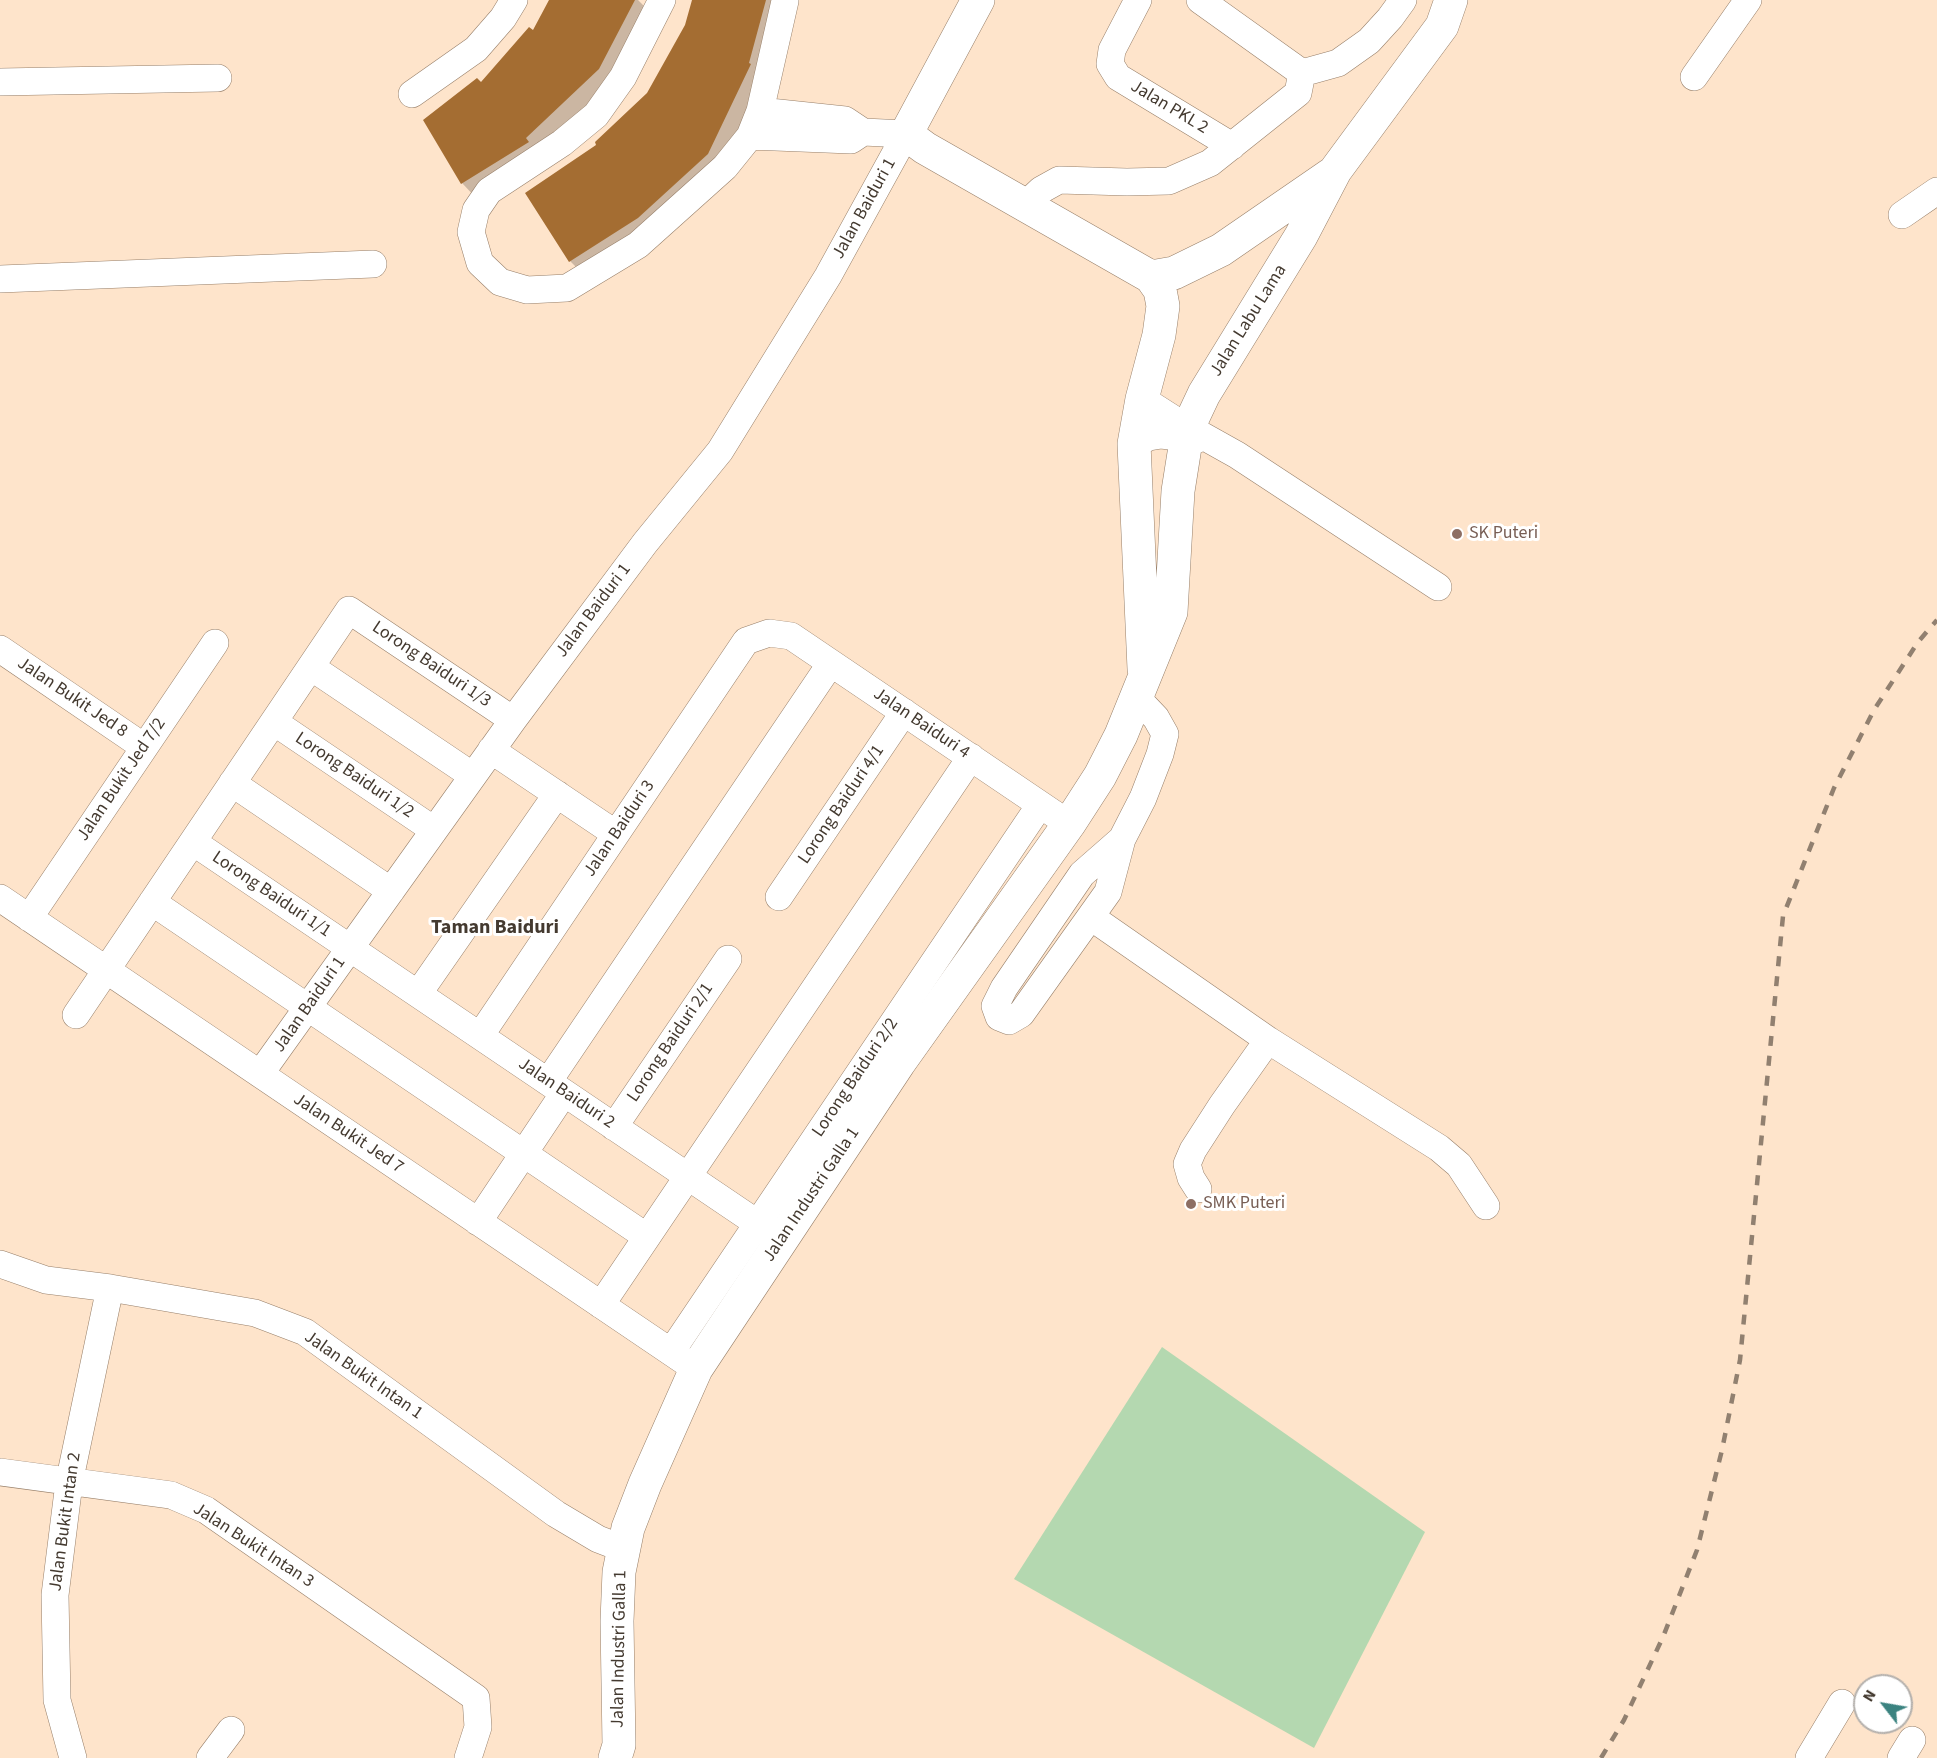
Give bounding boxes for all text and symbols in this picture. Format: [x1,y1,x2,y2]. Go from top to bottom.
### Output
street label: Jalan PKL 2 [1126,76,1212,140]
street label: Jalan Baiduri 1 [828,155,902,263]
street label: Jalan Labu Lama [1206,261,1292,381]
place label: SK Puteri [1469,523,1538,545]
marker: SK Puteri [1450,527,1464,541]
street label: Jalan Baiduri 1 [552,560,636,662]
street label: Lorong Baiduri 1/3 [367,617,495,713]
street label: Jalan Bukit Jed 8 [13,653,131,743]
street label: Jalan Baiduri 4 [869,684,973,764]
street label: Jalan Bukit Jed 7/2 [73,714,171,846]
street label: Lorong Baiduri 1/2 [290,728,418,824]
street label: Lorong Baiduri 4/1 [794,741,890,869]
street label: Jalan Baiduri 3 [580,777,660,881]
street label: Lorong Baiduri 1/1 [207,847,335,943]
district label: Taman Baiduri [431,917,559,941]
street label: Jalan Baiduri 1 [269,953,351,1057]
street label: Lorong Baiduri 2/1 [623,979,719,1107]
street label: Lorong Baiduri 2/2 [808,1014,904,1142]
street label: Jalan Baiduri 2 [514,1054,618,1134]
street label: Jalan Bukit Jed 7 [289,1089,407,1179]
street label: Jalan Industri Galla 1 [759,1124,865,1266]
place label: SMK Puteri [1203,1193,1285,1215]
marker: SMK Puteri [1184,1197,1198,1211]
street label: Jalan Bukit Intan 1 [299,1327,427,1425]
street label: Jalan Bukit Intan 2 [46,1451,86,1593]
street label: Jalan Bukit Intan 3 [188,1499,318,1593]
street label: Jalan Industri Galla 1 [608,1570,632,1728]
north arrow [1853,1674,1913,1734]
text: N [1857,1686,1881,1706]

